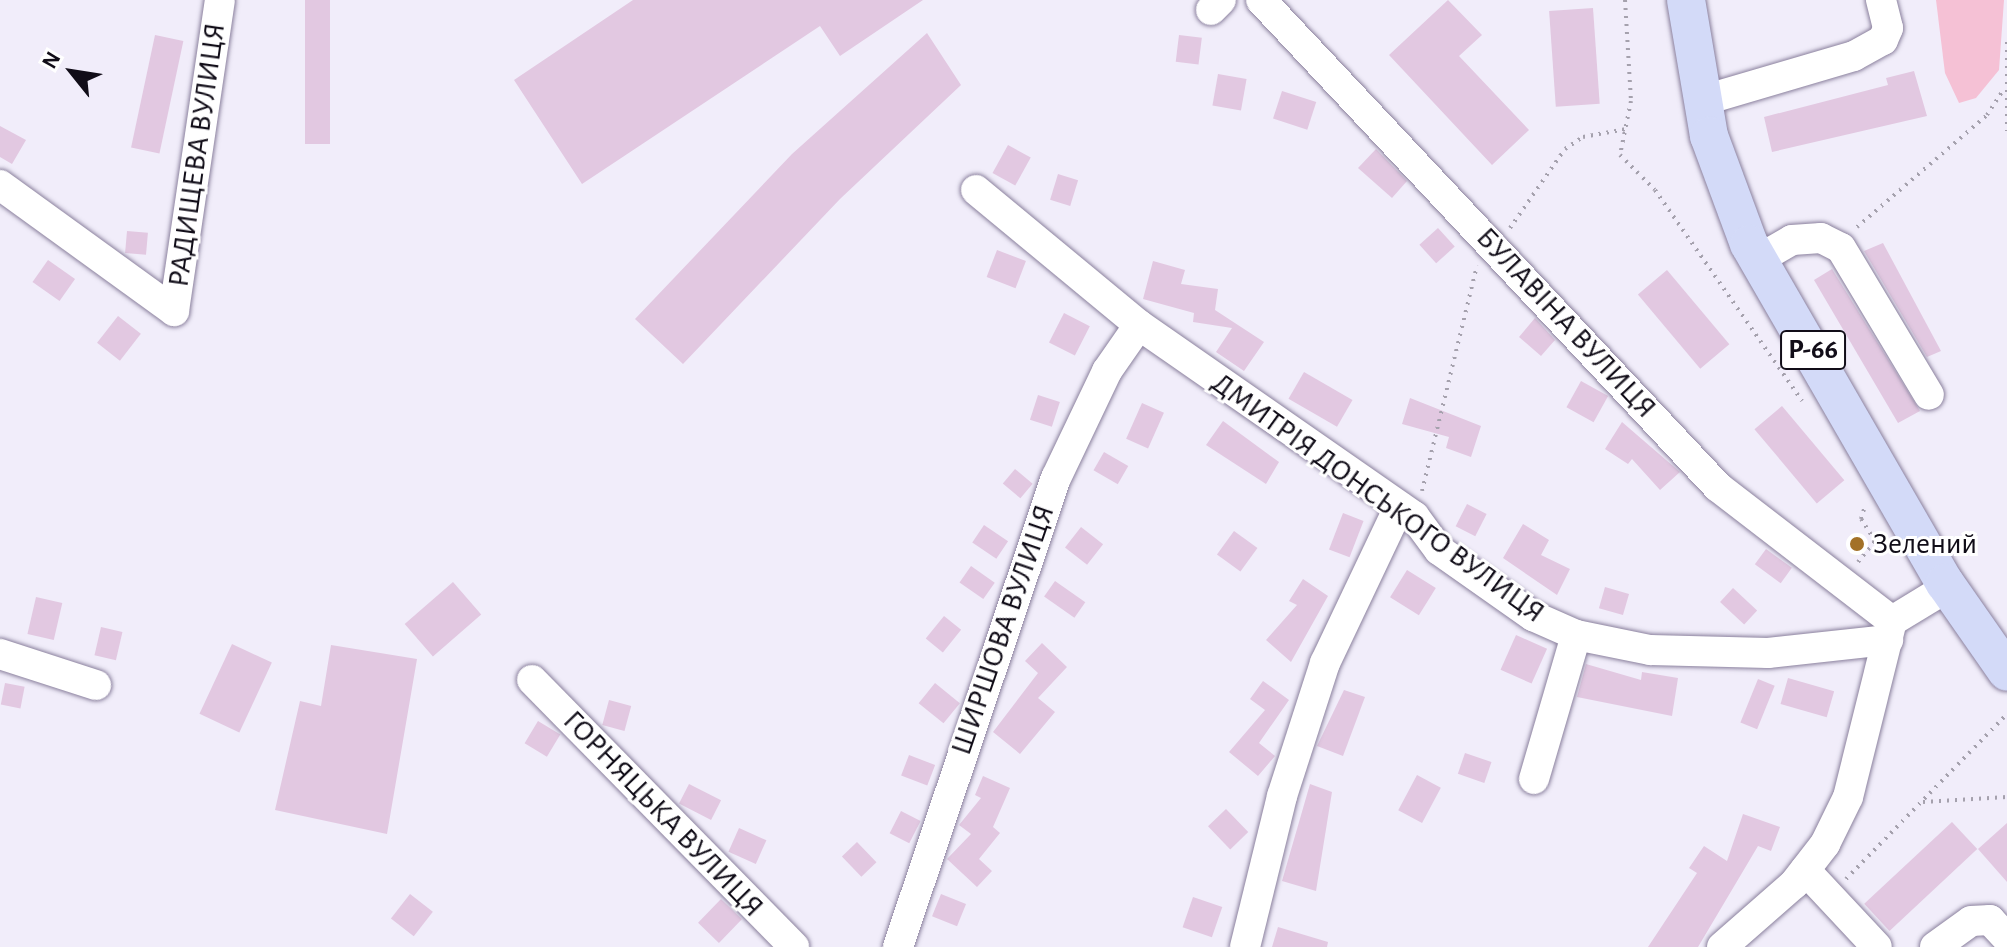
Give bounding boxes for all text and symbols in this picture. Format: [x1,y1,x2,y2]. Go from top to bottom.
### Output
street label: РАДИЩЕВА ВУЛИЦЯ [161,21,233,289]
north arrow [32,32,112,112]
text: N [38,48,65,72]
street label: БУЛАВІНА ВУЛИЦЯ [1468,220,1664,426]
road number: Р-66 [1779,326,1847,374]
street label: ДМИТРІЯ ДОНСЬКОГО ВУЛИЦЯ [1204,365,1552,631]
street label: ШИРШОВА ВУЛИЦЯ [943,500,1063,760]
place label: Зелений [1873,526,1977,562]
marker: Зелений [1848,535,1866,553]
street label: ГОРНЯЦЬКА ВУЛИЦЯ [555,703,771,925]

